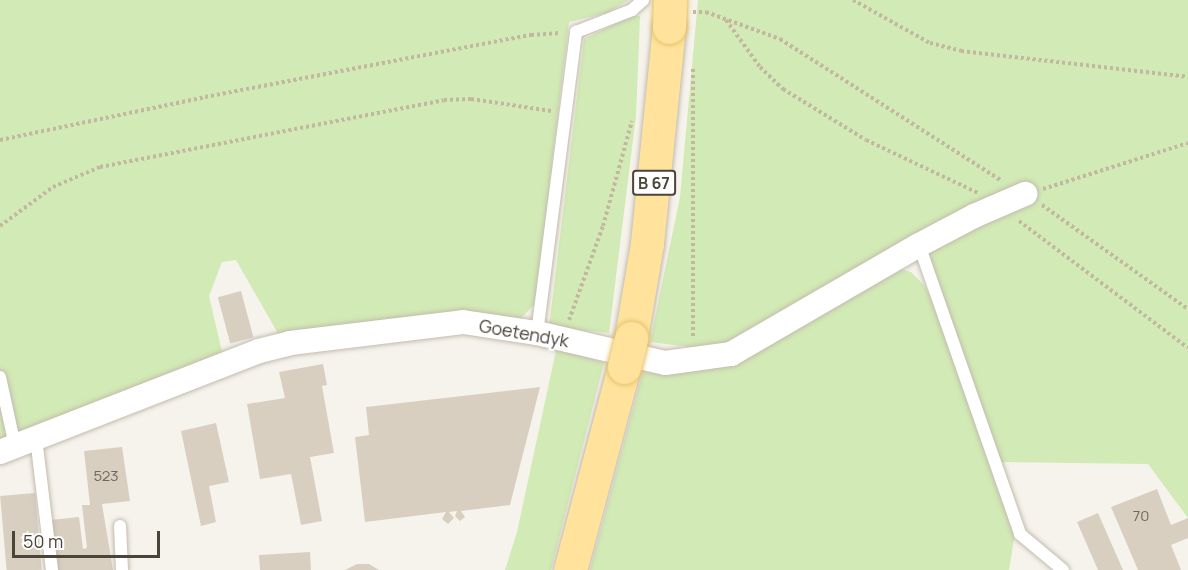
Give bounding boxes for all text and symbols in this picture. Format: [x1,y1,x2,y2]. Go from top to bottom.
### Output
road number: B 67 [632,170,676,196]
street label: Goetendyk [477,314,571,352]
house number: 523 [93,467,119,485]
house number: 70 [1133,507,1149,525]
scale bar [15,519,164,557]
text: 50 m [23,529,63,553]

